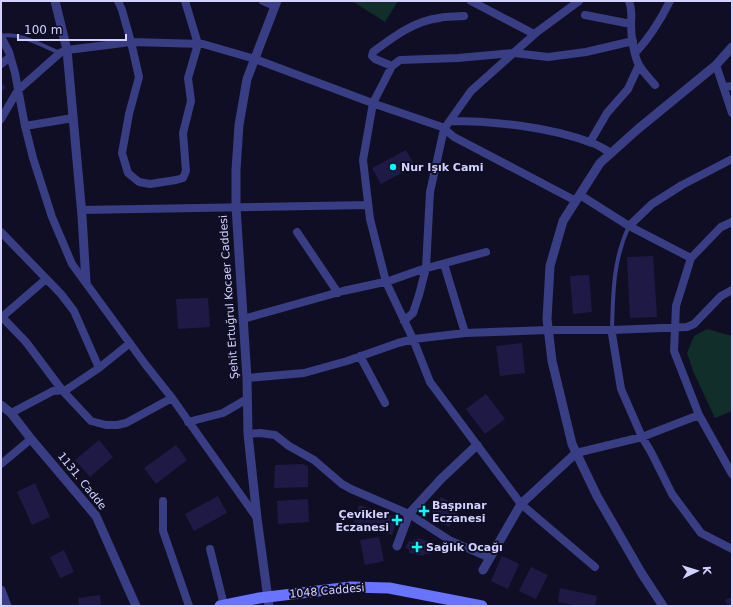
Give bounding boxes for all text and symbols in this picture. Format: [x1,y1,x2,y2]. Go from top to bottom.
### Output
scale bar [18,16,126,42]
text: 100 m [24,23,62,37]
place label: Nur Işık Cami [401,161,484,174]
marker: Nur Işık Cami [388,162,398,172]
street label: Şehit Ertuğrul Kocaer Caddesi [217,215,241,379]
street label: 1131. Cadde [55,450,109,513]
place label: Başpınar Eczanesi [432,499,487,525]
marker: Başpınar Eczanesi [419,506,429,516]
place label: Çevikler Eczanesi [336,508,390,534]
marker: Çevikler Eczanesi [392,515,402,525]
marker: Sağlık Ocağı [411,541,423,553]
place label: Sağlık Ocağı [426,541,503,554]
north arrow [677,551,717,591]
text: K [700,566,713,576]
street label: 1048 Caddesi [289,581,365,601]

